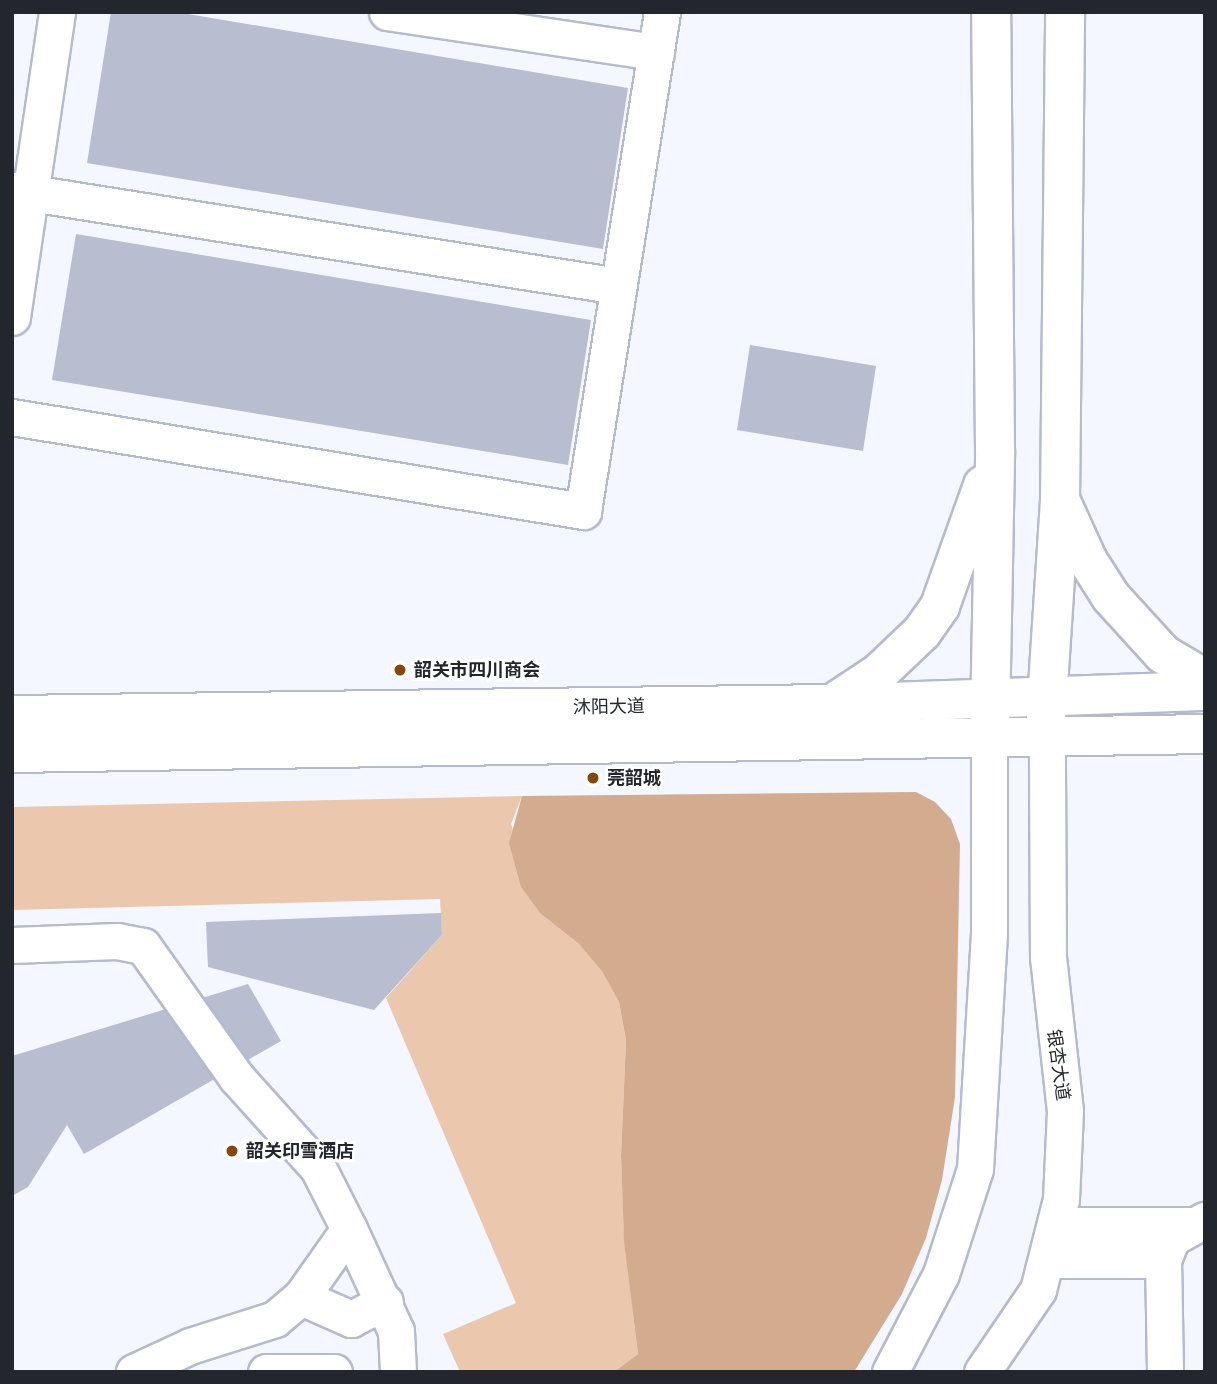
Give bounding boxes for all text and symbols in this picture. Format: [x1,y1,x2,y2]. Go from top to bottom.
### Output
place label: 韶关市四川商会 [414,659,540,681]
marker: 韶关市四川商会 [392,662,408,678]
street label: 沐阳大道 [573,696,645,718]
place label: 莞韶城 [607,767,661,789]
marker: 莞韶城 [585,770,601,786]
street label: 银杏大道 [1042,1028,1074,1102]
place label: 韶关印雪酒店 [246,1140,354,1162]
marker: 韶关印雪酒店 [224,1143,240,1159]

